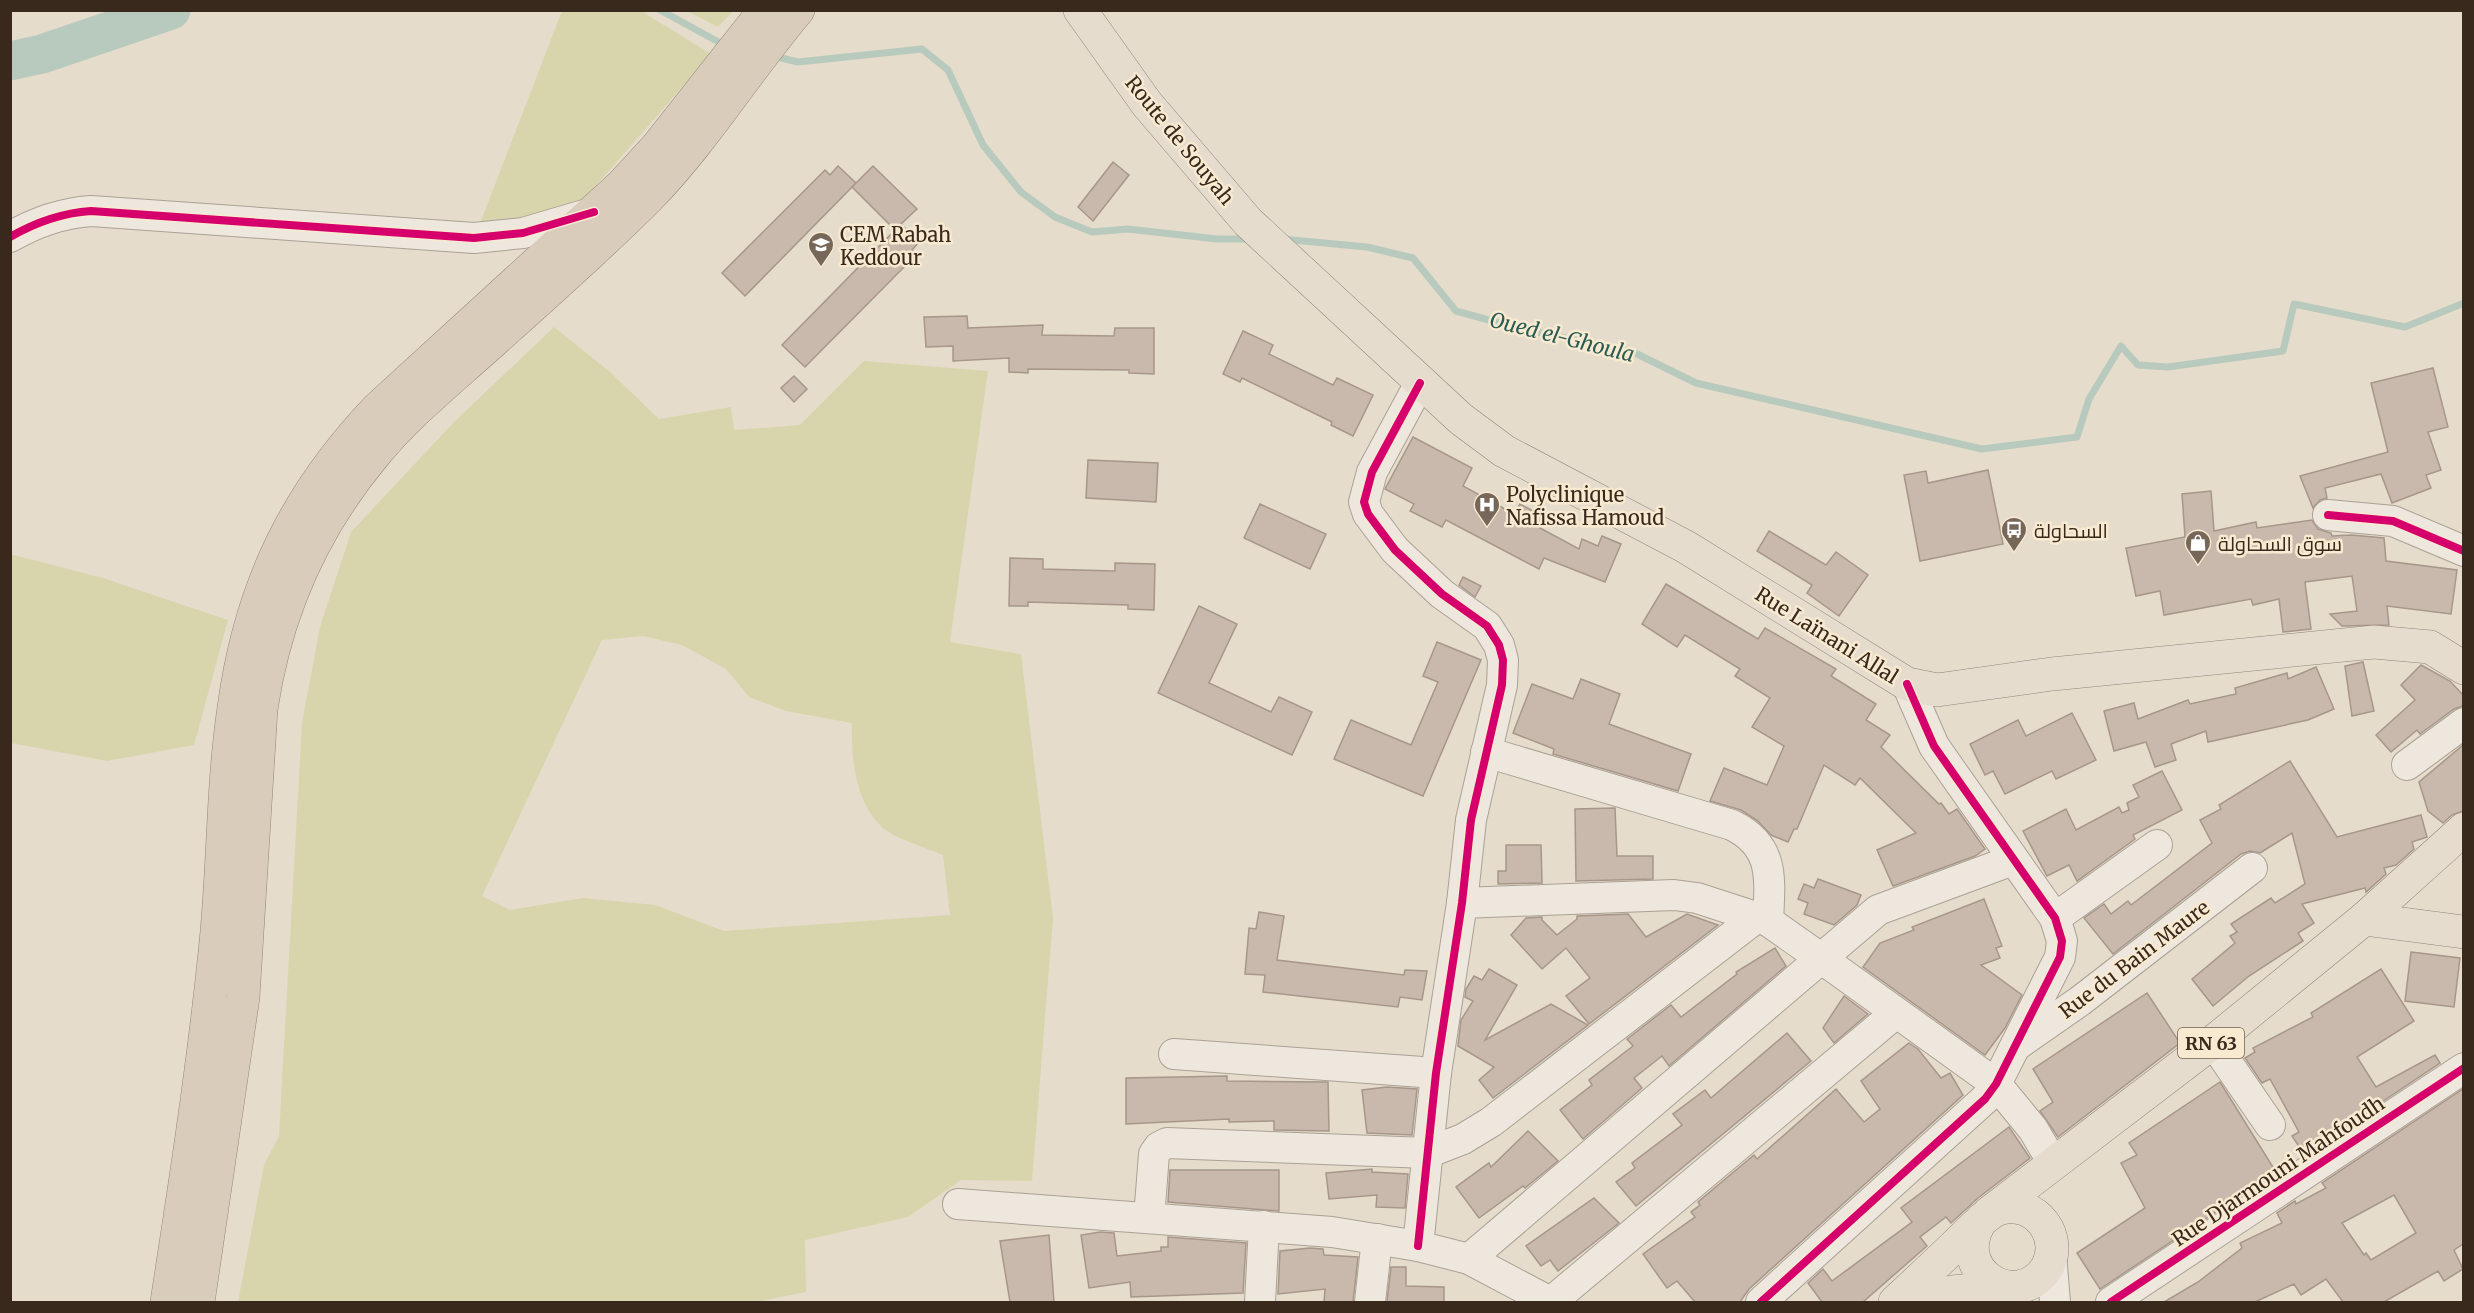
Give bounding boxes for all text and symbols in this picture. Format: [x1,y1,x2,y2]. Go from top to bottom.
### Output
street label: Route de Souyah [1120,70,1240,210]
place label: CEM Rabah Keddour [840,222,951,270]
school or university icon: CEM Rabah Keddour [806,230,836,268]
water label: Oued el-Ghoula [1487,306,1637,368]
place label: Polyclinique Nafissa Hamoud [1506,482,1664,530]
hospital icon: Polyclinique Nafissa Hamoud [1472,490,1502,528]
bus stop icon: السحاولة [1999,515,2029,553]
place label: السحاولة [2034,518,2108,543]
shop icon: سوق السحاولة [2183,528,2213,566]
place label: سوق السحاولة [2218,531,2342,557]
street label: Rue Laïnani Allal [1751,581,1903,689]
street label: Rue du Bain Maure [2054,894,2214,1024]
road number: RN 63 [2178,1028,2244,1058]
street label: Rue Djarmouni Mahfoudh [2167,1090,2389,1252]

